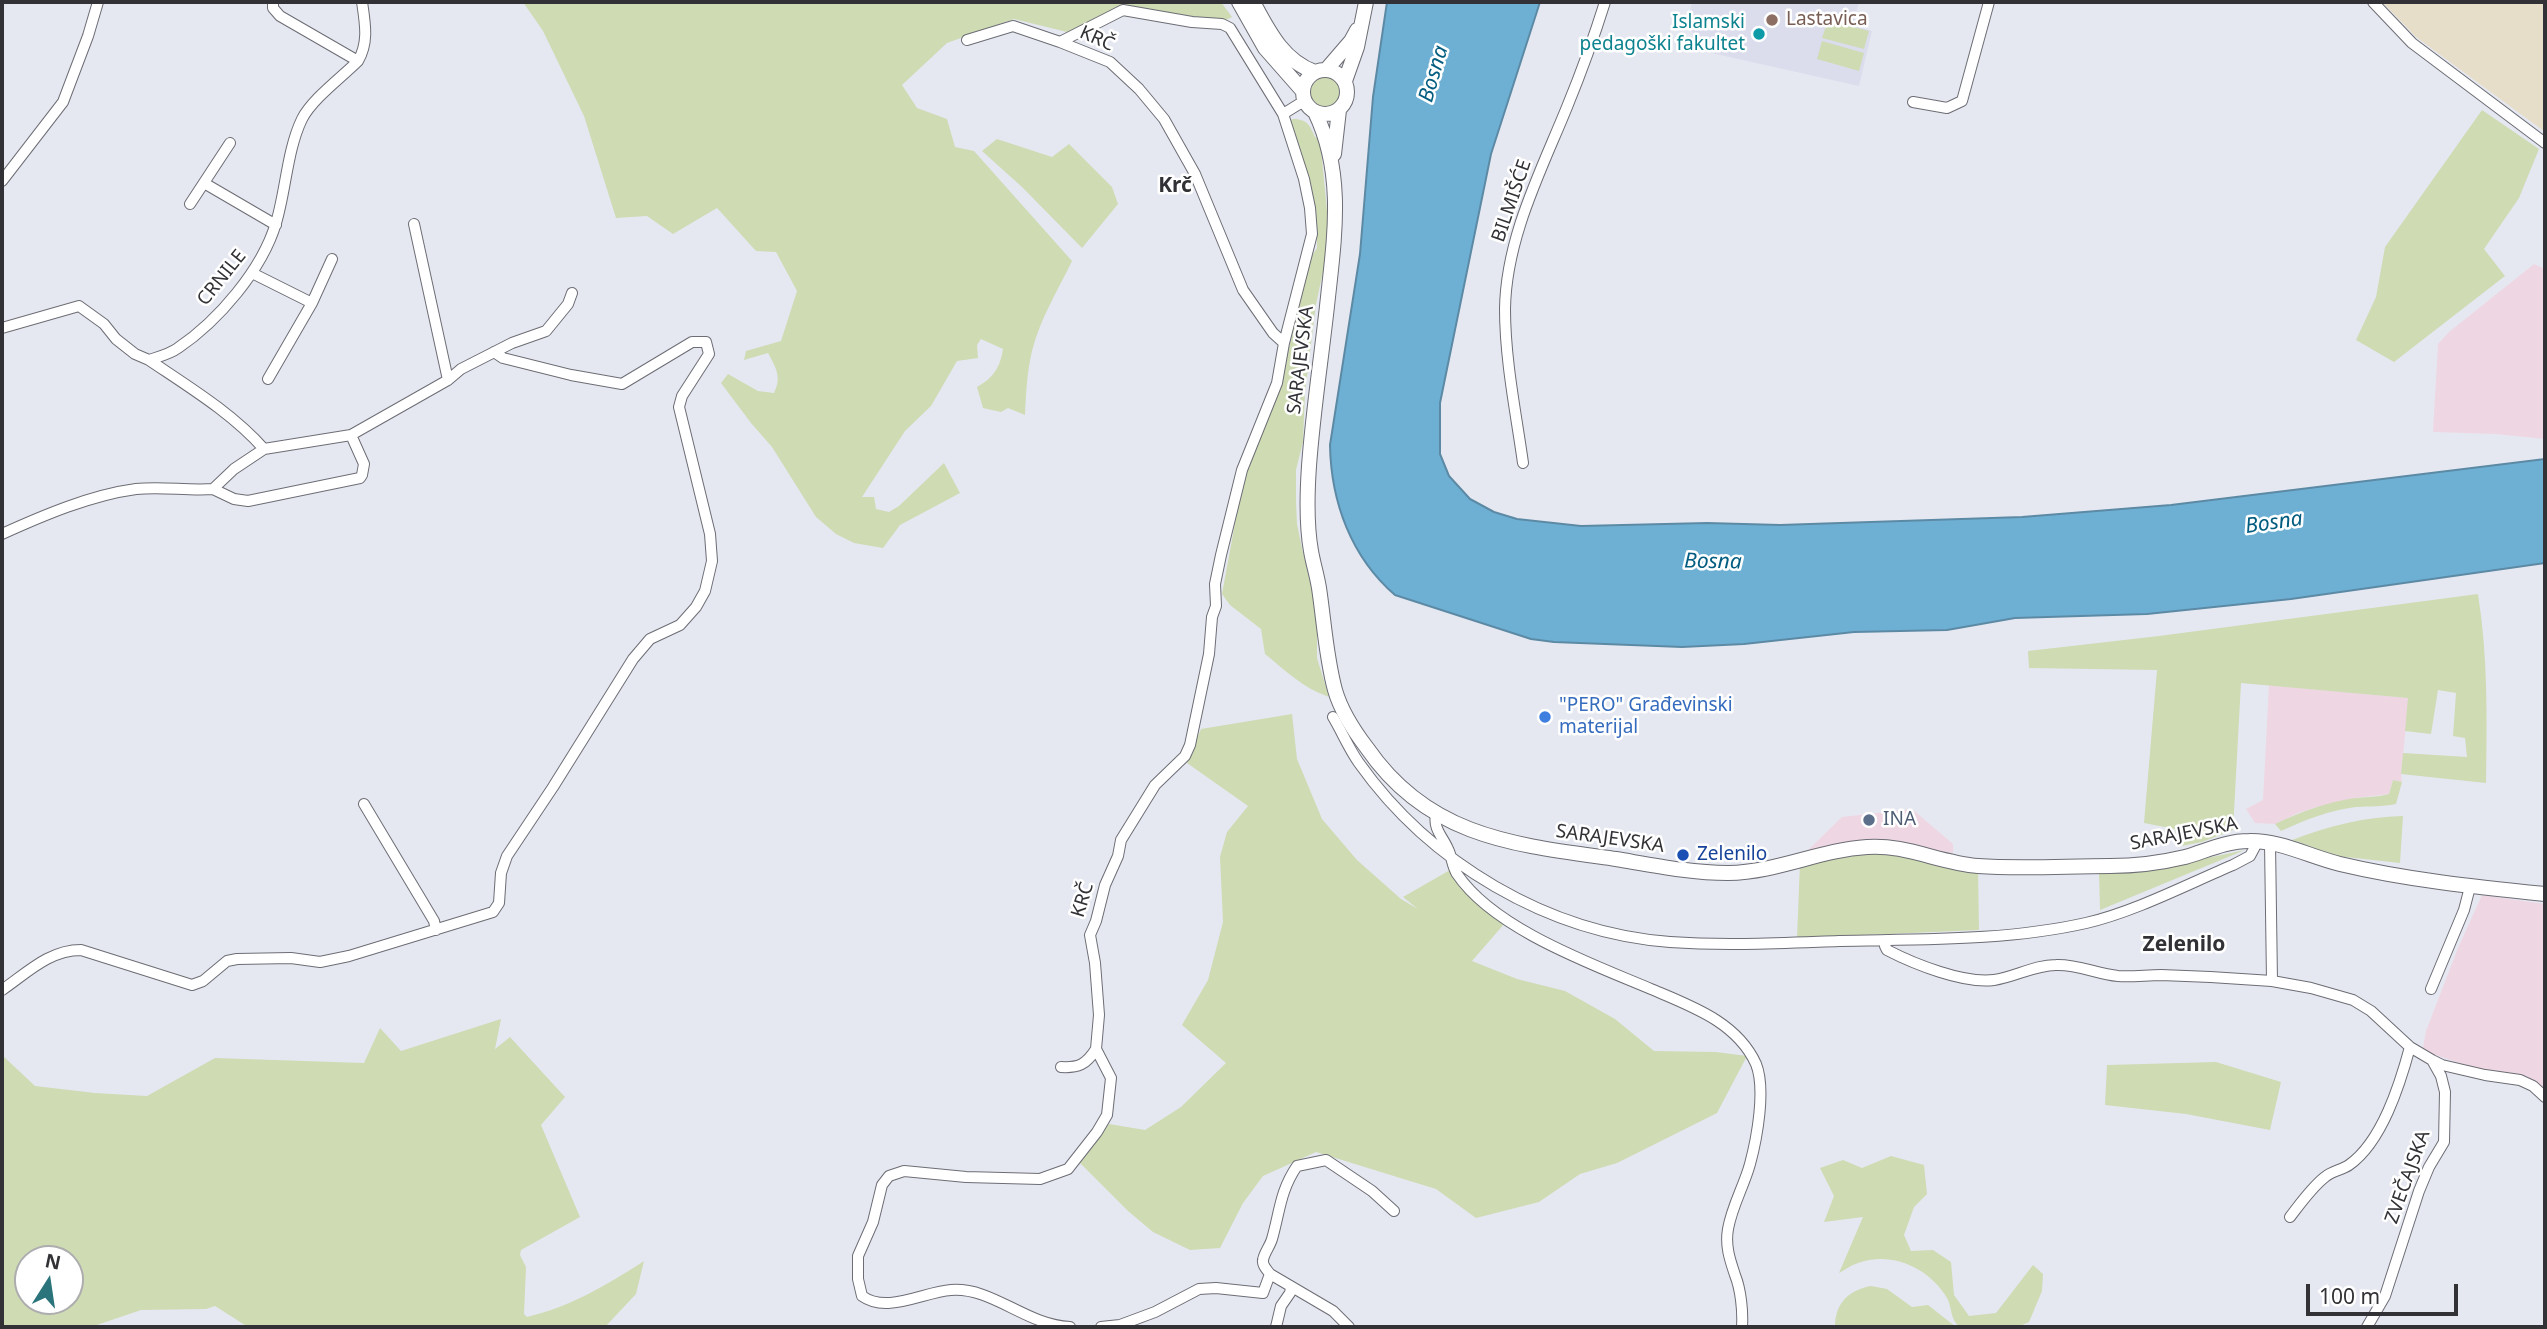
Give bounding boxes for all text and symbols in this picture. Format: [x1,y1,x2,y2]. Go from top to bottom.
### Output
place label: Lastavica [1786,9,1868,31]
place label: Islamski pedagoški fakultet [1580,12,1745,56]
marker: Lastavica [1764,12,1780,28]
street label: KRČ [1076,21,1118,57]
marker: Islamski pedagoški fakultet [1751,26,1767,42]
water label: Bosna [1414,43,1454,105]
street label: BILMIŠĆE [1487,157,1537,245]
district label: Krč [1158,173,1192,199]
street label: CRNILE [193,245,251,311]
street label: SARAJEVSKA [1283,305,1319,415]
water label: Bosna [2244,507,2304,539]
water label: Bosna [1684,549,1742,575]
place label: "PERO" Građevinski materijal [1559,695,1733,739]
marker: "PERO" Građevinski materijal [1537,709,1553,725]
place label: INA [1883,809,1916,831]
marker: INA [1861,812,1877,828]
street label: SARAJEVSKA [2128,812,2240,856]
street label: SARAJEVSKA [1554,820,1666,858]
place label: Zelenilo [1697,844,1767,866]
marker: Zelenilo [1675,847,1691,863]
street label: KRČ [1067,880,1099,920]
district label: Zelenilo [2143,932,2225,958]
street label: ZVEČAJSKA [2381,1127,2435,1227]
north arrow [14,1245,84,1315]
text: N [43,1247,63,1276]
scale bar [2309,1270,2461,1314]
text: 100 m [2319,1282,2380,1310]

